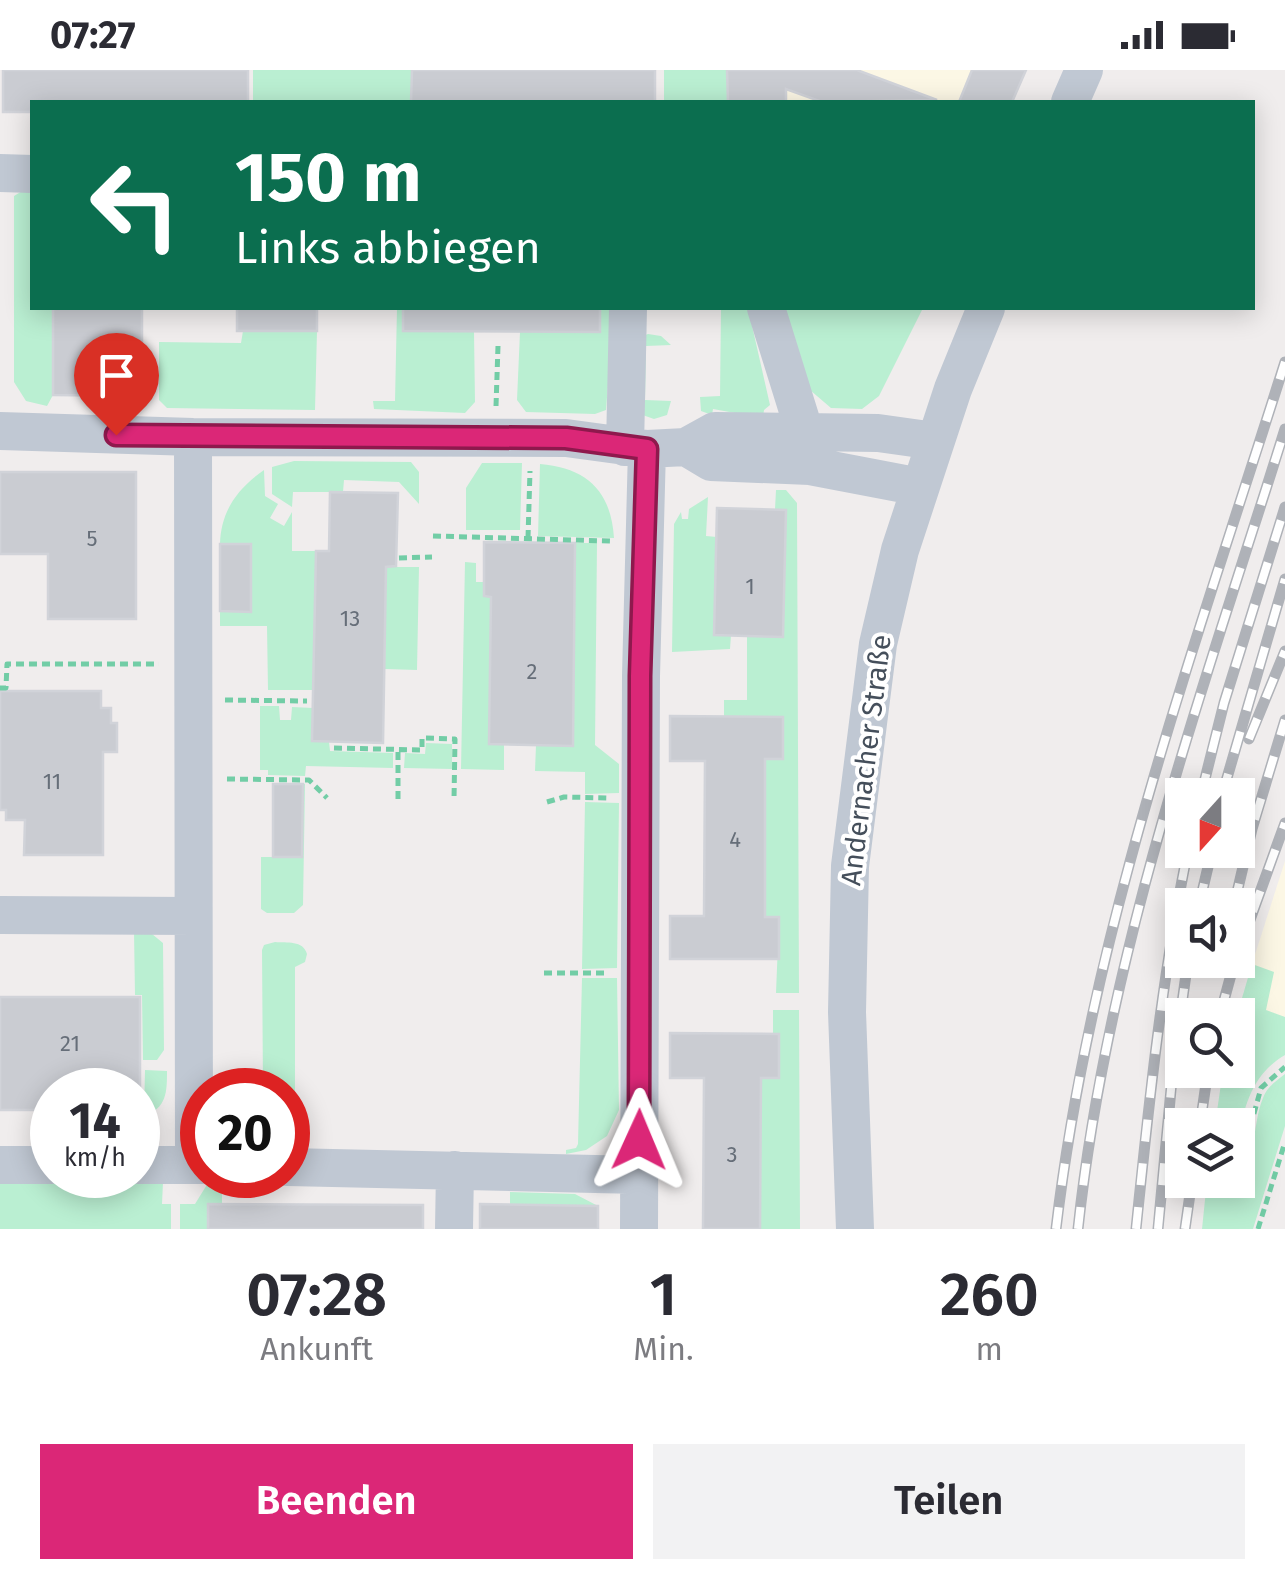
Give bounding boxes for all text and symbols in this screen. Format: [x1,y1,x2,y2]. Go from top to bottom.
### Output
text: 07:27 [50,12,135,58]
text: 150 m [235,136,422,220]
icon: left [70,140,200,270]
text: Links abbiegen [235,221,541,275]
pin [74,333,159,436]
icon: arrive [89,348,144,403]
house number: 5 [86,525,98,552]
house number: 1 [745,573,755,600]
house number: 13 [340,605,360,632]
street label: Andernacher Straße [834,633,898,887]
house number: 2 [527,658,537,685]
house number: 11 [43,768,61,795]
north arrow [1165,778,1255,868]
map controls [1165,778,1255,1198]
house number: 4 [729,826,741,853]
button: sound [1165,888,1255,978]
button: search [1165,998,1255,1088]
house number: 21 [60,1030,80,1057]
speed limit sign: 20 [180,1068,310,1198]
position arrow [587,1088,691,1192]
text: 14 [69,1091,121,1151]
button: layers [1165,1108,1255,1198]
house number: 3 [727,1141,737,1168]
text: km/h [64,1143,126,1173]
text: 07:28 [246,1259,387,1331]
text: 1 [650,1259,677,1331]
text: 260 [940,1259,1039,1331]
text: Ankunft [260,1330,373,1368]
text: Min. [633,1330,694,1368]
text: m [976,1330,1003,1368]
button: Beenden [40,1444,633,1559]
button: Teilen [653,1444,1245,1559]

